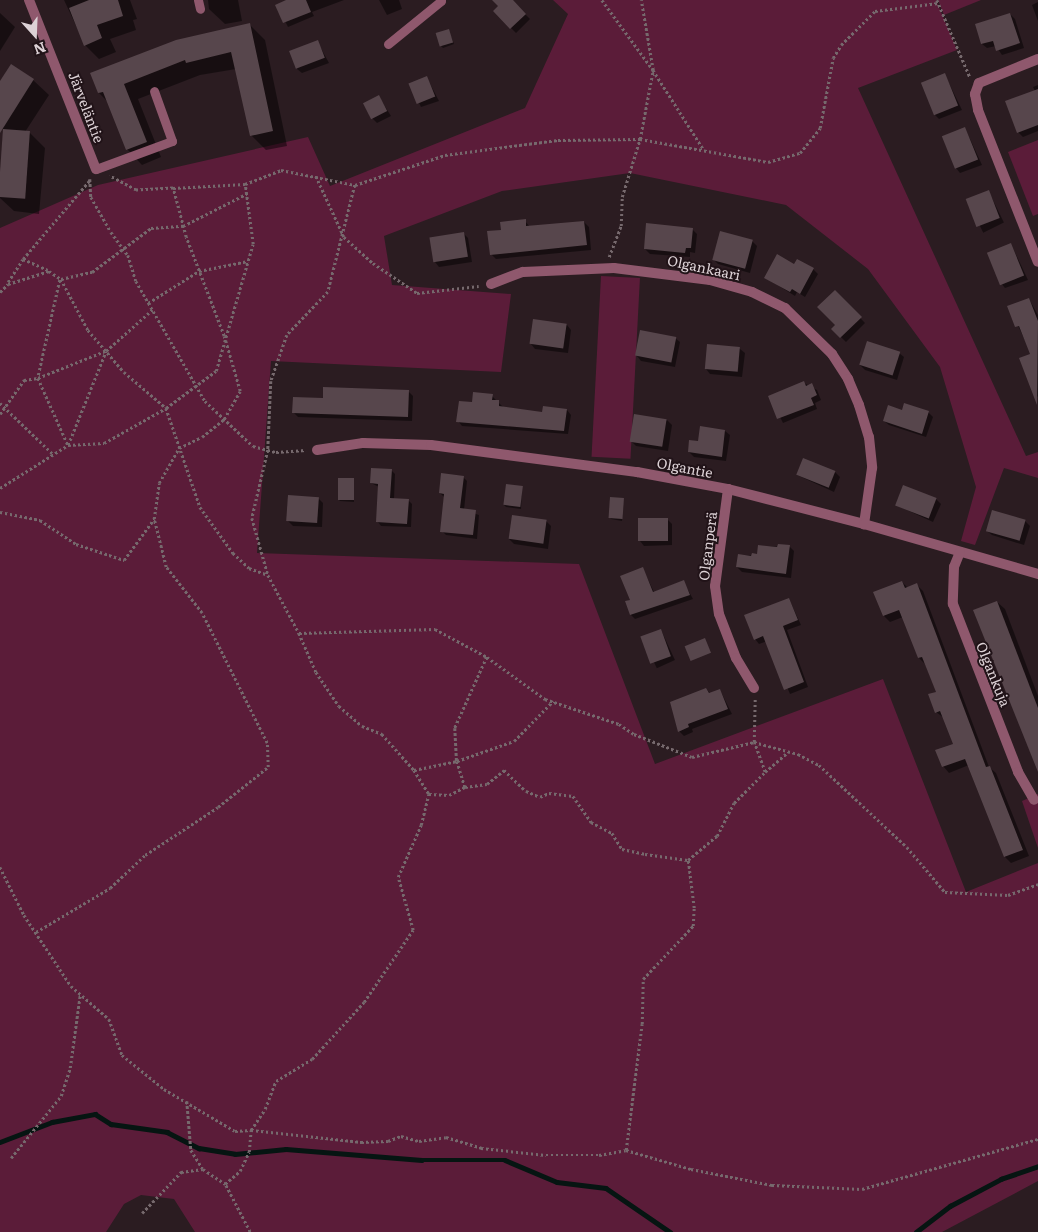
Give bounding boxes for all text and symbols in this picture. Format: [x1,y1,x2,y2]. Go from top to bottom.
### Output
north arrow [10,10,60,60]
text: N [31,38,49,61]
street label: Järveläntie [66,69,108,145]
street label: Olgankaari [666,251,742,283]
street label: Olgantie [656,453,714,481]
street label: Olganperä [694,511,720,581]
street label: Olgankuja [973,639,1015,709]

